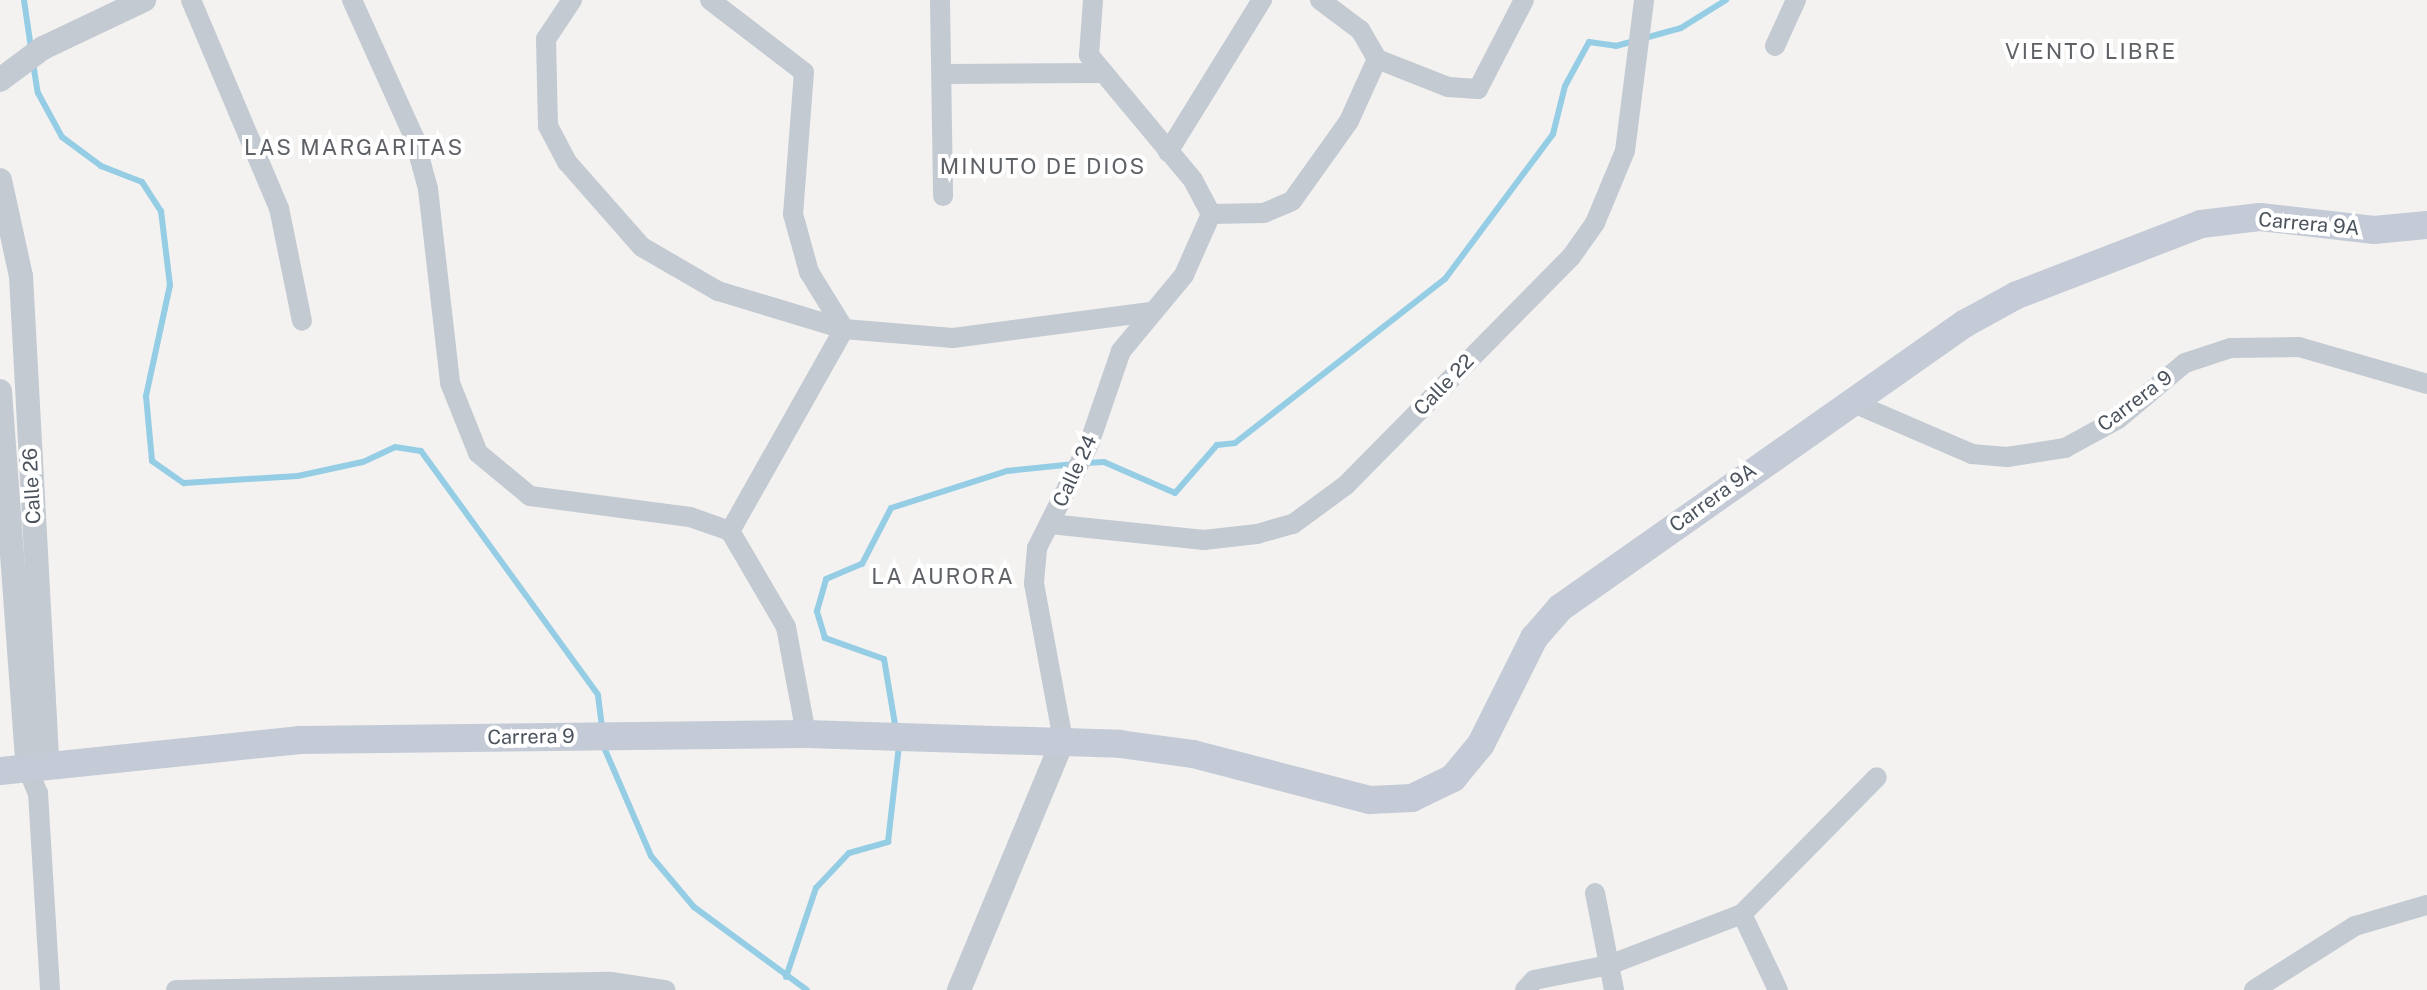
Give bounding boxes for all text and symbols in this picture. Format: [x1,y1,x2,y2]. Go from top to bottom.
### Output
district label: VIENTO LIBRE [2005,39,2177,65]
district label: LAS MARGARITAS [244,135,464,161]
district label: MINUTO DE DIOS [940,154,1146,180]
street label: Carrera 9A [2257,208,2361,240]
street label: Calle 22 [1409,349,1479,421]
street label: Carrera 9 [2093,365,2177,437]
street label: Calle 24 [1048,431,1102,511]
street label: Calle 26 [18,447,46,525]
street label: Carrera 9A [1665,458,1761,538]
district label: LA AURORA [871,564,1015,590]
street label: Carrera 9 [487,724,575,750]

